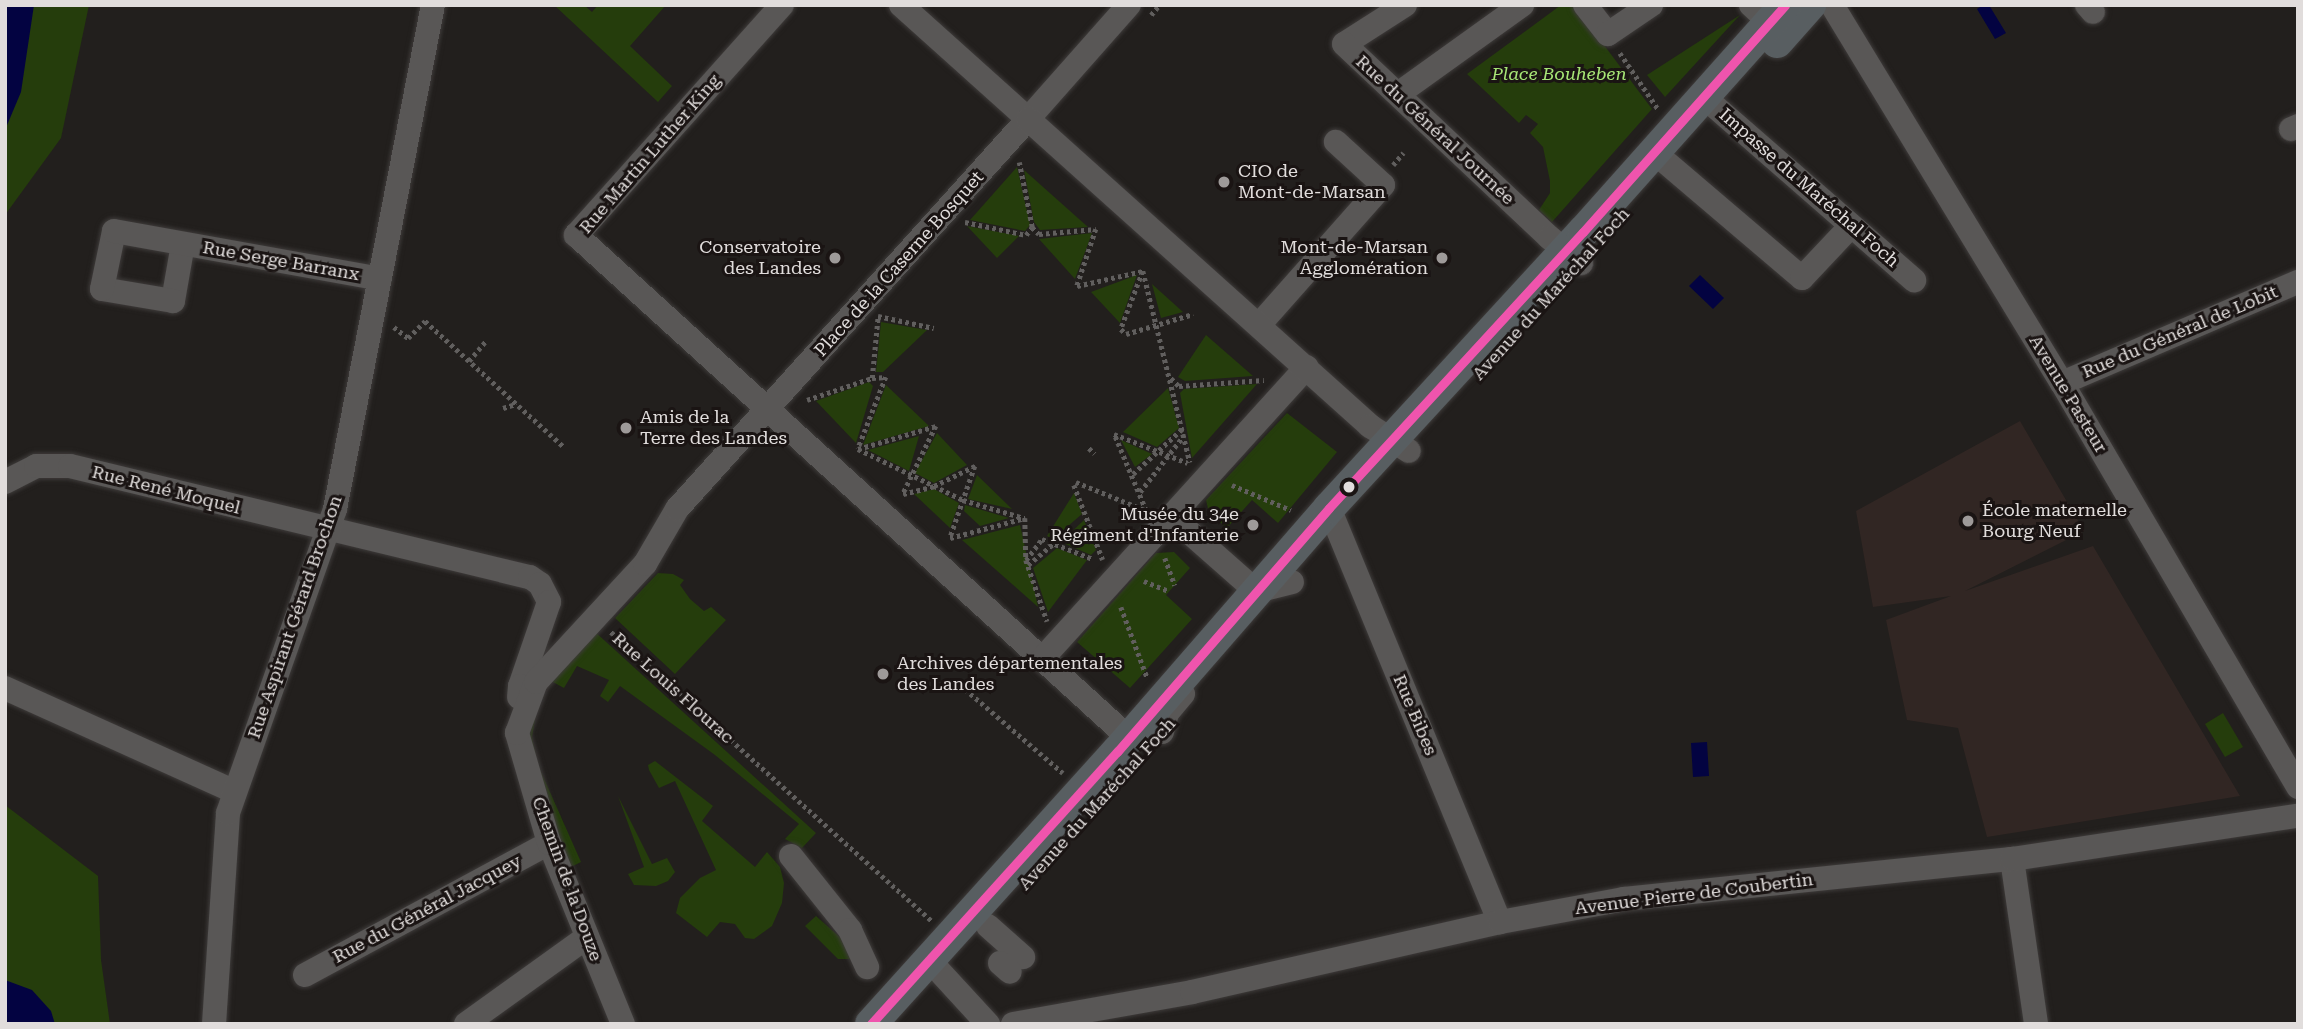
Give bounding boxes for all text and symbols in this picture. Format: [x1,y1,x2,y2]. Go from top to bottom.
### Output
street label: Rue du Général Journée [1351,51,1519,209]
park label: Place Bouheben [1491,63,1627,85]
street label: Rue Martin Luther King [575,70,725,238]
street label: Impasse du Maréchal Foch [1715,104,1903,272]
place label: CIO de Mont-de-Marsan [1238,161,1386,204]
street label: Place de la Caserne Bosquet [810,167,988,361]
marker: CIO de Mont-de-Marsan [1216,174,1232,190]
street label: Avenue du Maréchal Foch [1468,203,1634,385]
street label: Rue Serge Barranx [201,237,361,285]
place label: Conservatoire des Landes [699,237,821,280]
place label: Mont-de-Marsan Agglomération [1280,237,1428,280]
marker: Conservatoire des Landes [827,250,843,266]
marker: Mont-de-Marsan Agglomération [1434,250,1450,266]
street label: Rue du Général de Lobit [2079,281,2281,383]
street label: Avenue Pasteur [2024,331,2112,457]
place label: Amis de la Terre des Landes [640,407,787,450]
marker: Amis de la Terre des Landes [618,420,634,436]
street label: Rue René Moquel [90,461,242,519]
unlabelled marker [1342,480,1356,494]
street label: Rue Aspirant Gérard Brochon [243,493,347,741]
place label: École maternelle Bourg Neuf [1982,500,2127,542]
place label: Musée du 34e Régiment d'Infanterie [1050,504,1239,546]
marker: École maternelle Bourg Neuf [1960,513,1976,529]
marker: Musée du 34e Régiment d'Infanterie [1245,517,1261,533]
street label: Rue Louis Flourac [608,628,738,748]
place label: Archives départementales des Landes [897,653,1122,696]
marker: Archives départementales des Landes [875,666,891,682]
street label: Rue Bibes [1388,671,1442,759]
street label: Avenue du Maréchal Foch [1014,713,1180,895]
street label: Chemin de la Douze [527,794,607,964]
street label: Rue du Général Jacquey [329,850,525,968]
street label: Avenue Pierre de Coubertin [1574,869,1814,919]

